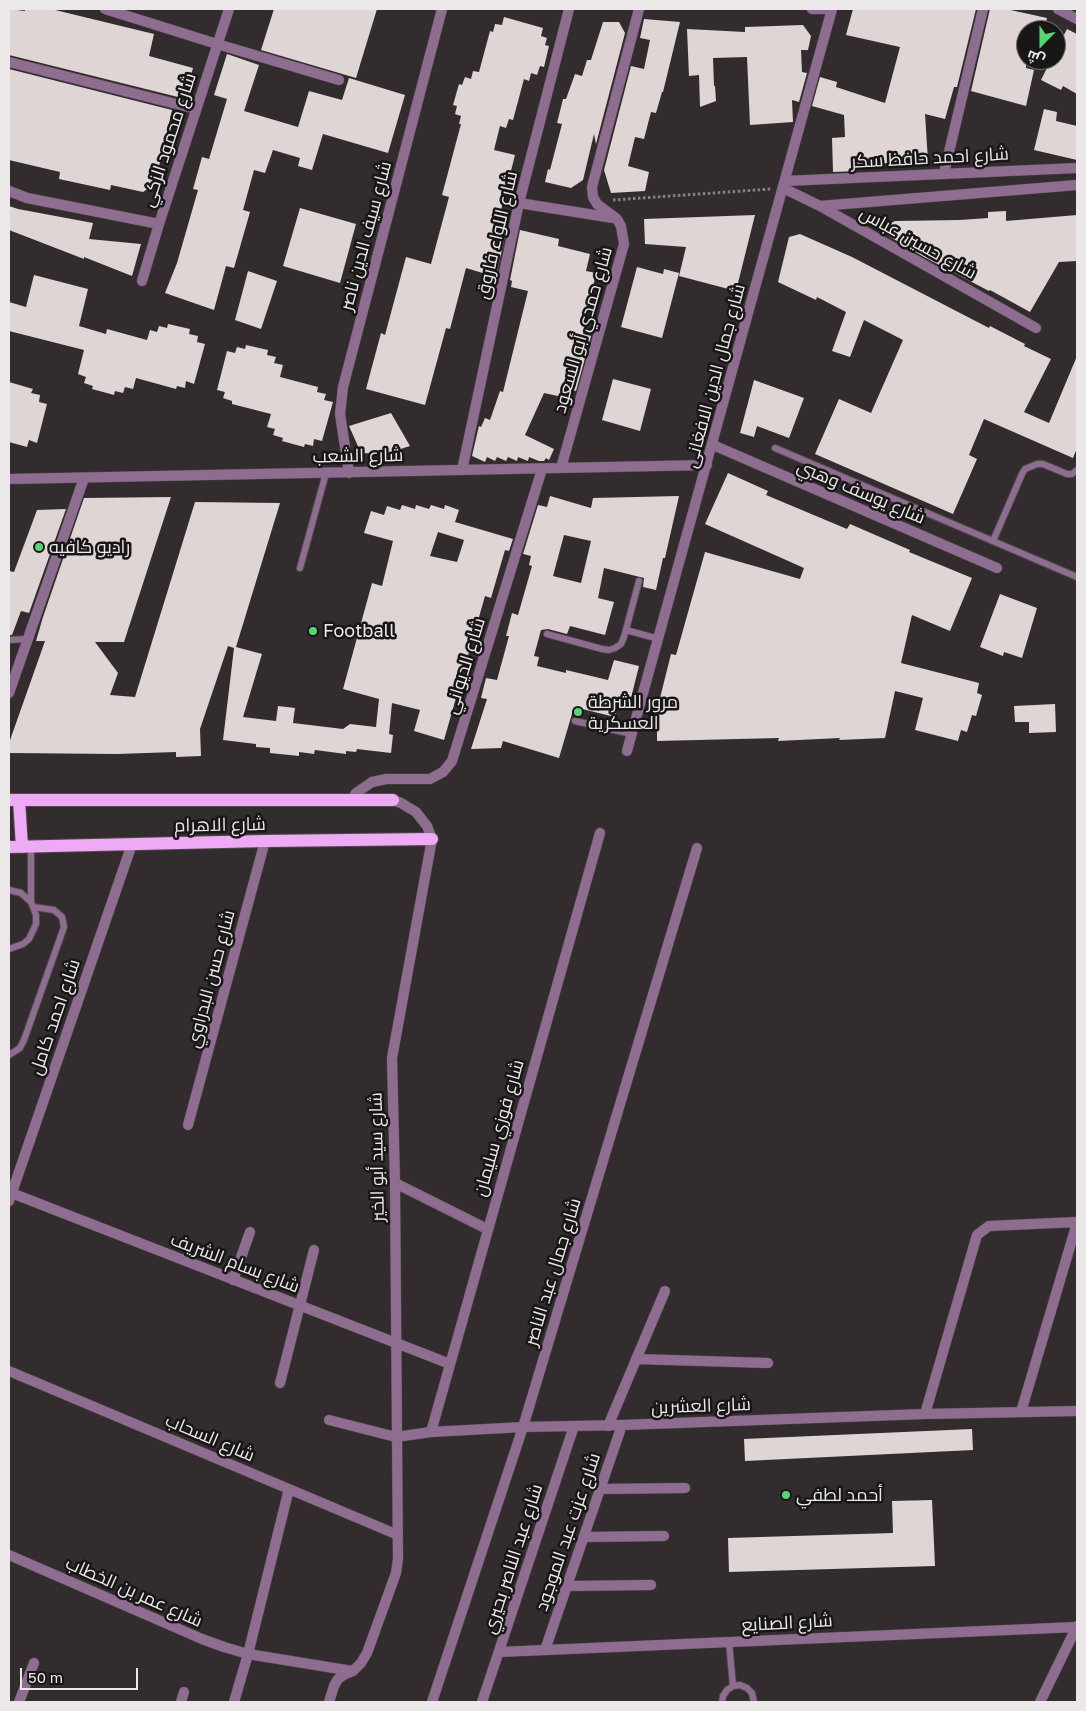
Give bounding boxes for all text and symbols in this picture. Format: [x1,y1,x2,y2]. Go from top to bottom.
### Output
north arrow [1016,20,1066,70]
text: ش [1024,47,1047,70]
street label: شارع محمود الزكي [137,70,201,210]
street label: شارع احمد حافظ سكر [851,143,1009,173]
street label: شارع سيف الدين ناصر [336,159,396,313]
street label: شارع اللواء فاروق [472,169,522,301]
street label: شارع حسين عباس [856,202,980,284]
street label: شارع حمدي أبو السعود [549,244,617,416]
street label: شارع جمال الدين الافغانى [680,282,750,470]
street label: شارع الشعب [312,444,404,468]
street label: شارع يوسف وهبي [794,455,928,529]
place label: راديو كافيه [49,536,130,558]
marker: راديو كافيه [33,541,45,553]
street label: شارع الديواني [440,615,490,717]
place label: Football [323,620,395,642]
marker: Football [307,625,319,637]
place label: مرور الشرطة العسكرية [588,691,678,734]
marker: مرور الشرطة العسكرية [572,706,584,718]
street label: شارع الاهرام [174,813,266,837]
street label: شارع حسن البدراوي [182,908,240,1050]
street label: شارع احمد كامل [25,956,85,1078]
street label: شارع فوزي سليمان [469,1057,529,1199]
street label: شارع سيد أبو الخير [365,1092,389,1222]
street label: شارع جمال عبد الناصر [520,1196,586,1348]
street label: شارع بسام الشريف [167,1228,303,1298]
street label: شارع العشرين [651,1393,751,1419]
street label: شارع السحاب [162,1409,258,1467]
street label: شارع عزت عبد الموجود [531,1450,605,1614]
street label: شارع عبد الناصر بحيري [479,1481,547,1637]
place label: أحمد لطفي [796,1484,883,1506]
marker: أحمد لطفي [780,1489,792,1501]
street label: شارع عمر بن الخطاب [62,1552,206,1632]
street label: شارع الصنايع [741,1610,833,1636]
scale bar [22,1658,140,1690]
text: 50 m [28,1668,63,1686]

